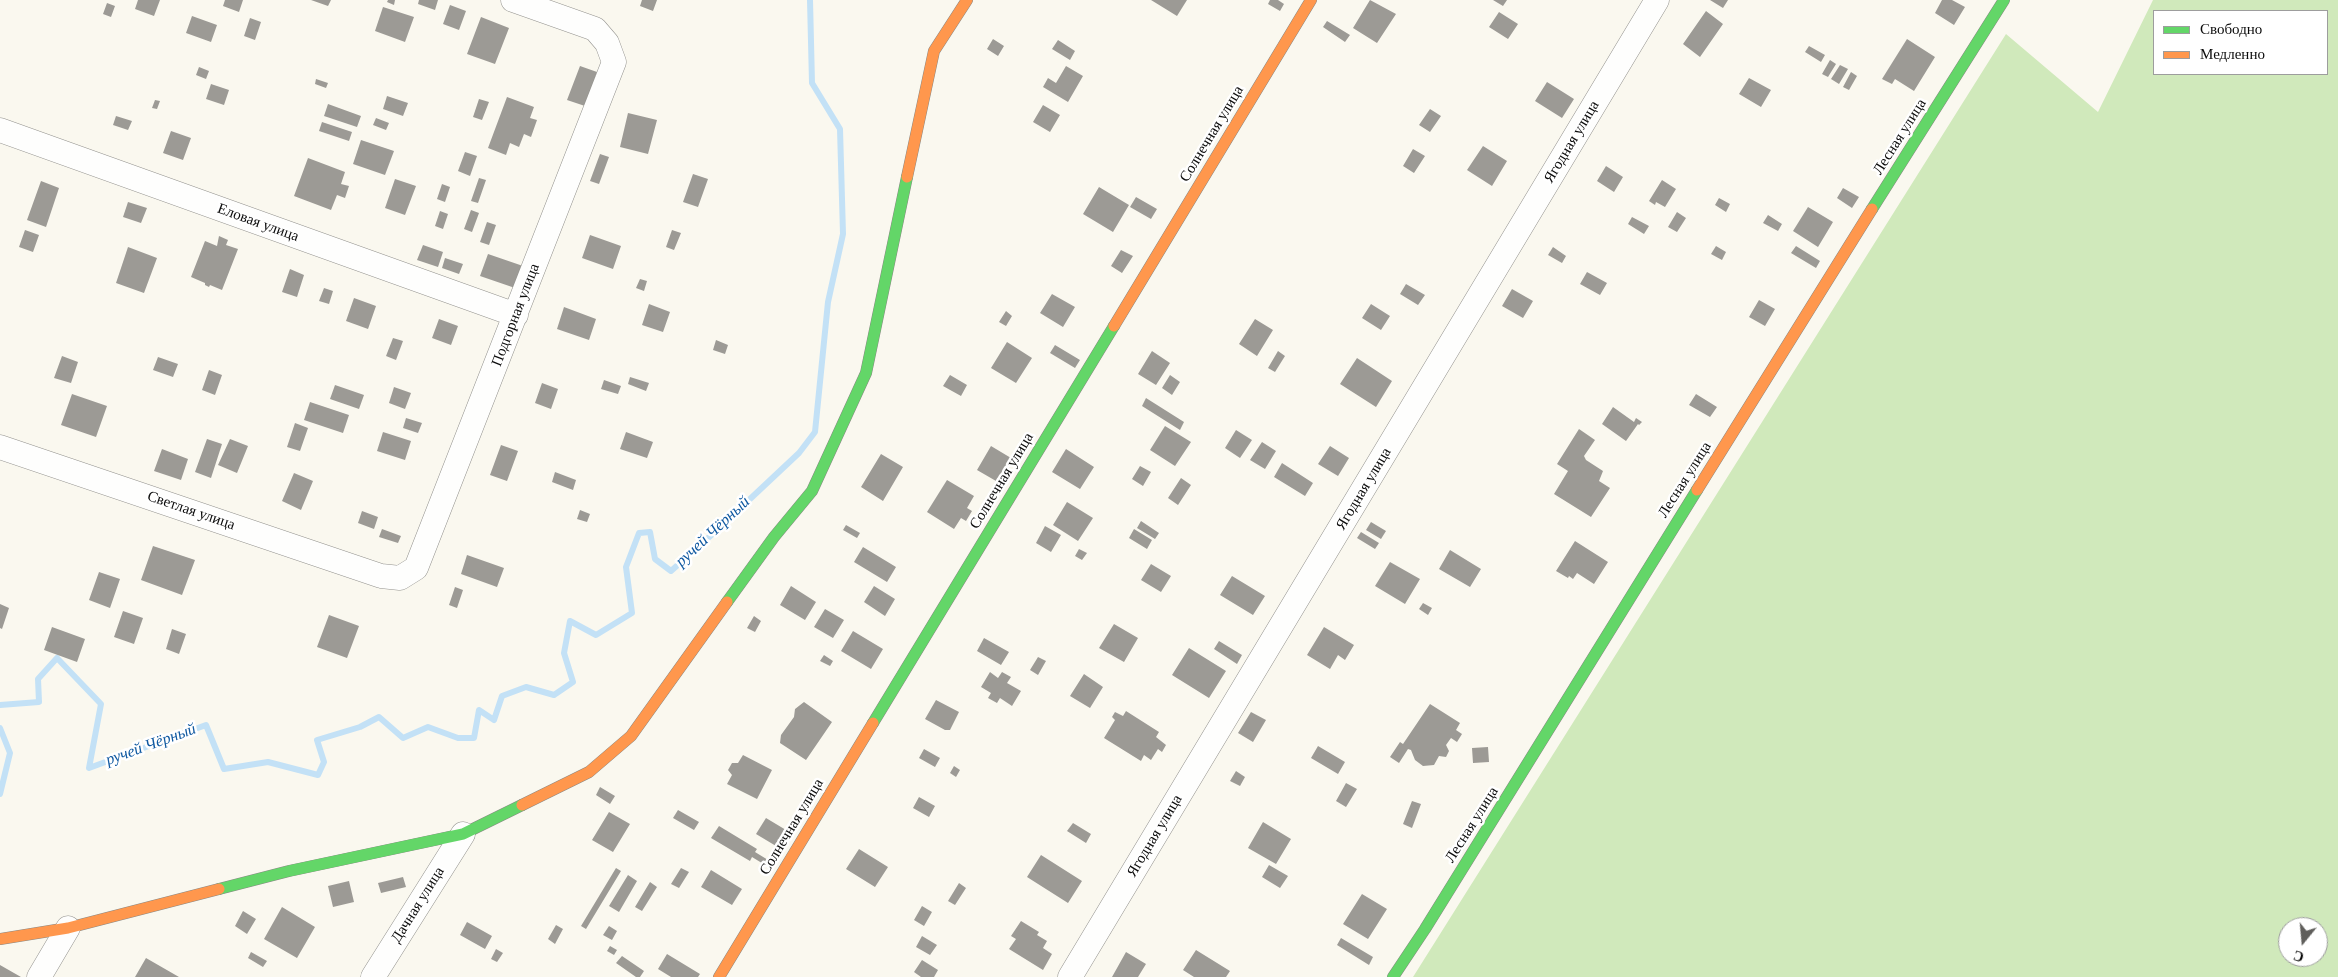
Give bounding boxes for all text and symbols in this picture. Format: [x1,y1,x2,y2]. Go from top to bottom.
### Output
legend [2153,10,2328,75]
text: Свободно [2200,21,2262,37]
text: Медленно [2200,46,2265,62]
street label: Солнечная улица [1176,83,1248,185]
street label: Лесная улица [1870,96,1930,178]
street label: Ягодная улица [1540,98,1604,186]
street label: Еловая улица [215,200,301,246]
street label: Подгорная улица [488,261,544,369]
street label: Солнечная улица [966,430,1038,532]
street label: Лесная улица [1655,439,1715,521]
street label: Ягодная улица [1332,445,1396,533]
street label: Светлая улица [145,488,237,534]
water label: ручей Чёрный [672,493,754,571]
water label: ручей Чёрный [103,720,199,770]
street label: Солнечная улица [756,776,828,878]
street label: Лесная улица [1442,784,1502,866]
street label: Ягодная улица [1123,792,1187,880]
street label: Дачная улица [388,864,448,946]
north arrow [2278,917,2328,967]
text: С [2292,947,2306,965]

